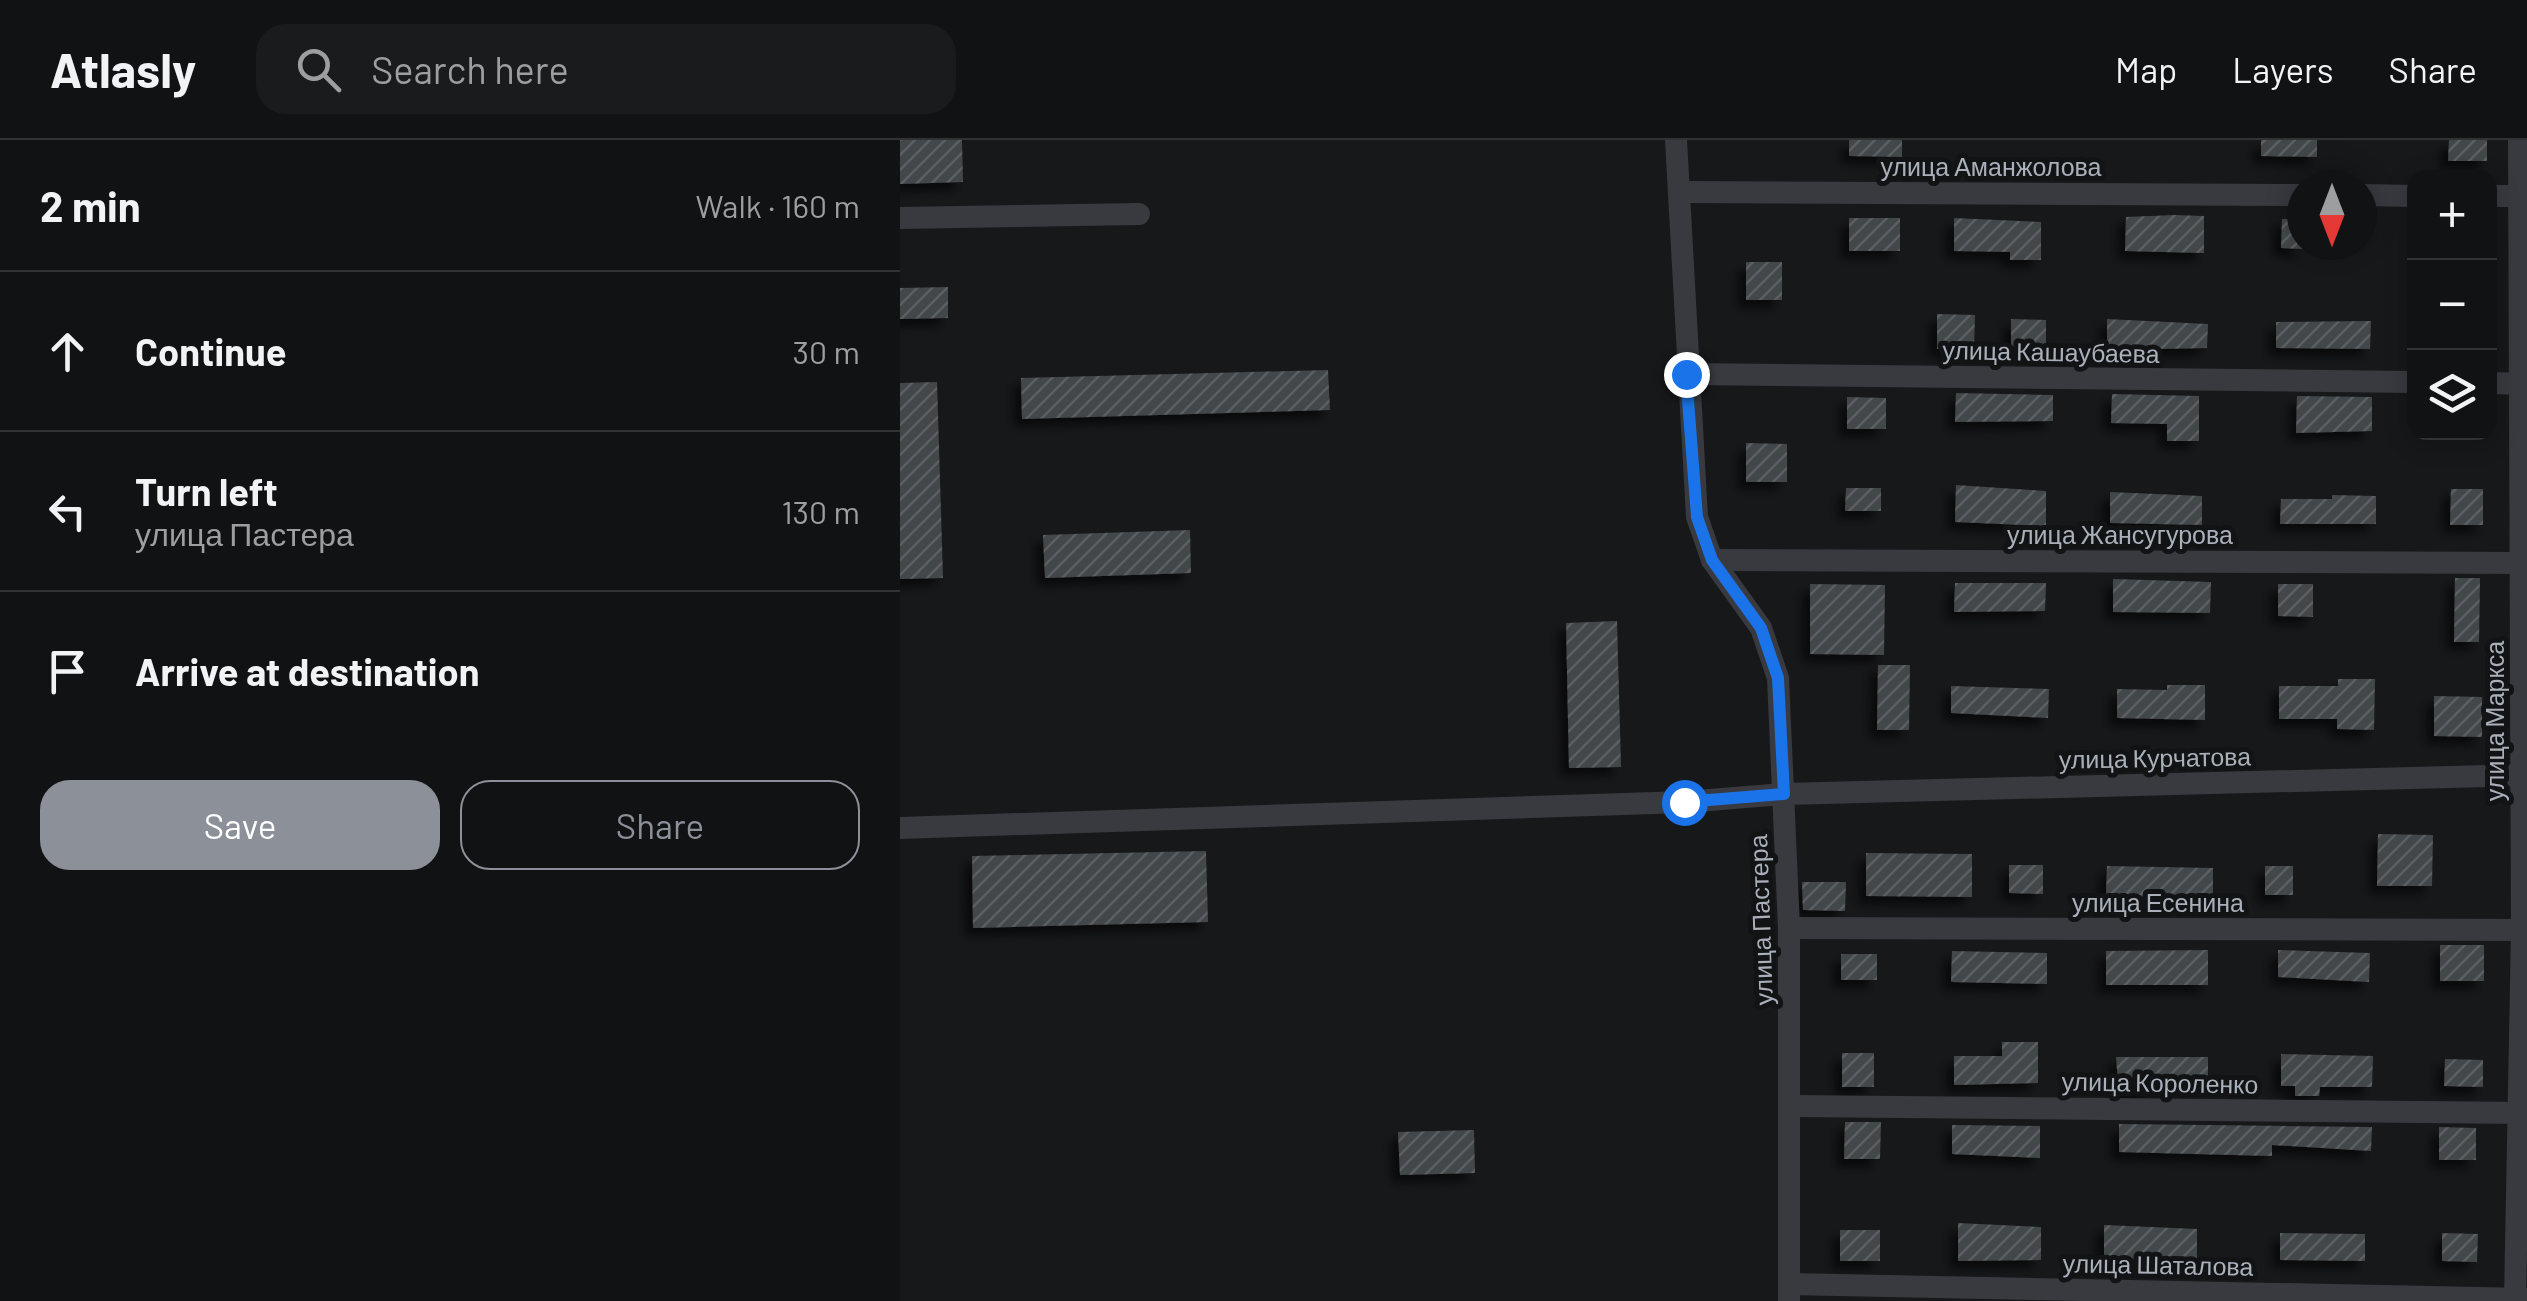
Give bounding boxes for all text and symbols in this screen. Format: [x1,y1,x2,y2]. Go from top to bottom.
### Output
search box [256,24,956,114]
text: Atlasly [50,40,196,98]
icon: search [291,42,346,97]
text: Search here [371,46,569,92]
text: Map [2115,48,2177,90]
text: Layers [2232,48,2334,90]
text: Share [2389,48,2477,90]
street label: улица Аманжолова [1880,151,2102,181]
north arrow [2287,170,2377,260]
map controls [2407,170,2497,440]
button: + [2407,170,2497,260]
text: 2 min [40,180,141,230]
text: Walk · 160 m [696,186,860,224]
button: − [2407,260,2497,350]
icon: ahead [40,324,95,379]
text: Continue [135,328,286,374]
text: 30 m [793,332,860,370]
street label: улица Кашаубаева [1942,334,2160,368]
button: layers [2407,350,2497,440]
route end [1664,352,1710,398]
text: Turn left [135,468,278,514]
icon: left [40,484,95,539]
text: 130 m [781,492,860,530]
text: улица Пастера [135,514,354,552]
street label: улица Жансугурова [2007,519,2233,549]
street label: улица Маркса [2479,641,2509,801]
icon: arrive [40,644,95,699]
text: Arrive at destination [135,648,480,694]
street label: улица Курчатова [2059,740,2251,774]
button: Save [40,780,440,870]
button: Share [460,780,860,870]
route start [1662,780,1708,826]
street label: улица Пастера [1742,834,1778,1006]
street label: улица Есенина [2072,887,2244,917]
street label: улица Короленко [2061,1065,2259,1099]
street label: улица Шаталова [2062,1247,2254,1281]

